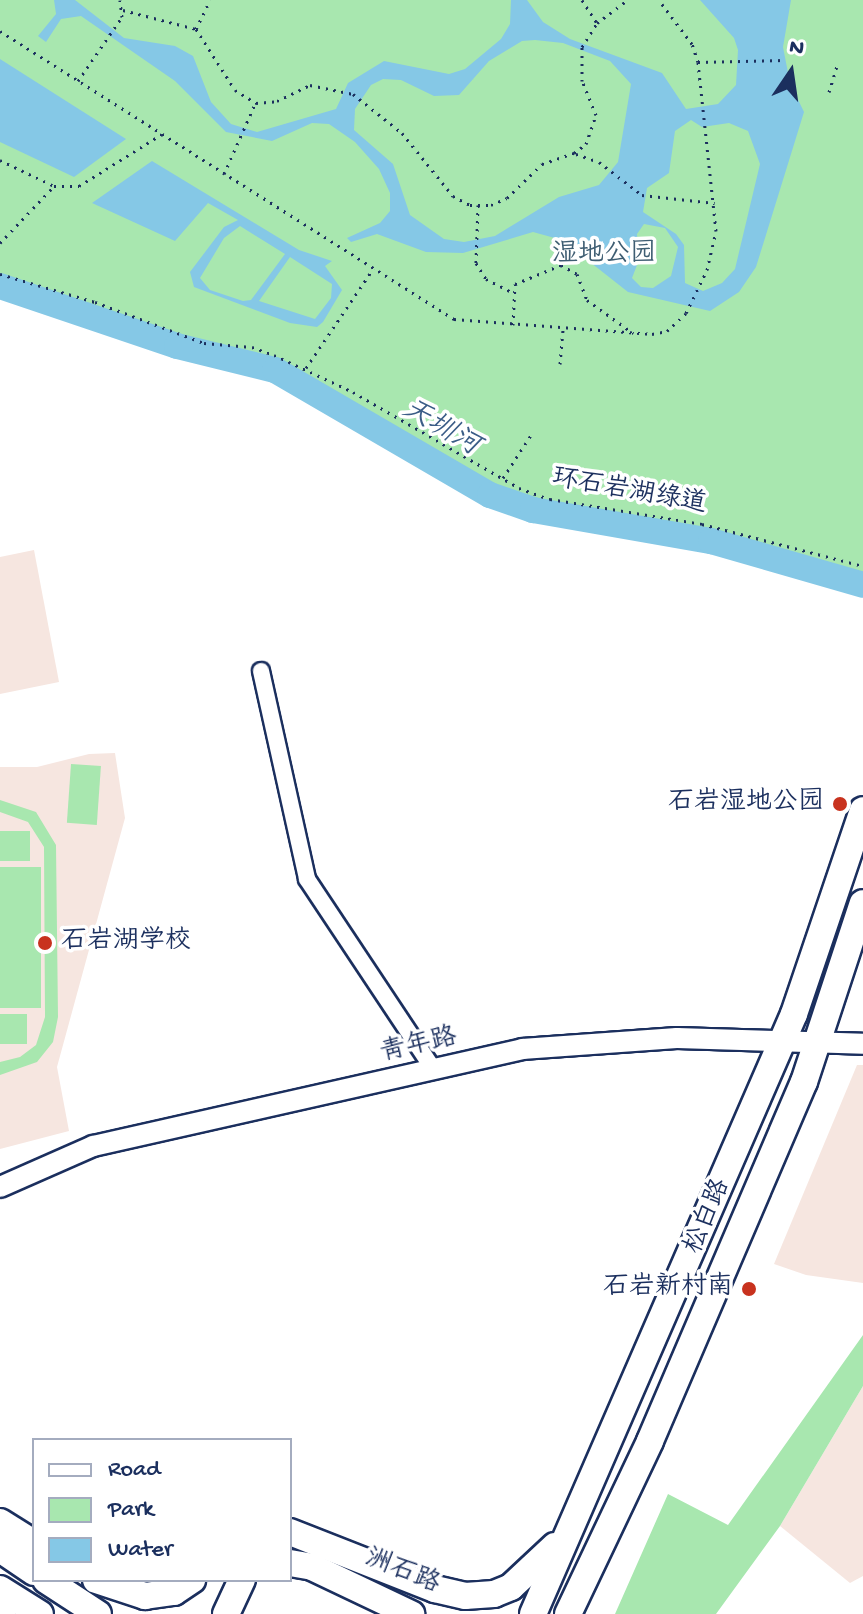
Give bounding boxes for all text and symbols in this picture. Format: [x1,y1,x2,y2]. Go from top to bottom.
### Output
north arrow [751,32,831,112]
text: N [786,34,806,63]
park label: 湿地公园 [552,240,656,272]
water label: 天圳河 [395,393,485,465]
street label: 环石岩湖绿道 [549,464,709,522]
place label: 石岩湿地公园 [668,788,824,820]
marker: 石岩湿地公园 [831,795,849,813]
place label: 石岩湖学校 [61,927,191,959]
marker: 石岩湖学校 [36,934,54,952]
street label: 青年路 [377,1023,461,1071]
street label: 松白路 [679,1175,739,1259]
place label: 石岩新村南 [603,1273,733,1305]
marker: 石岩新村南 [740,1280,758,1298]
legend [32,1438,292,1582]
text: Road [108,1456,160,1485]
text: Park [108,1496,154,1525]
text: Water [108,1536,172,1565]
street label: 洲石路 [360,1544,444,1602]

